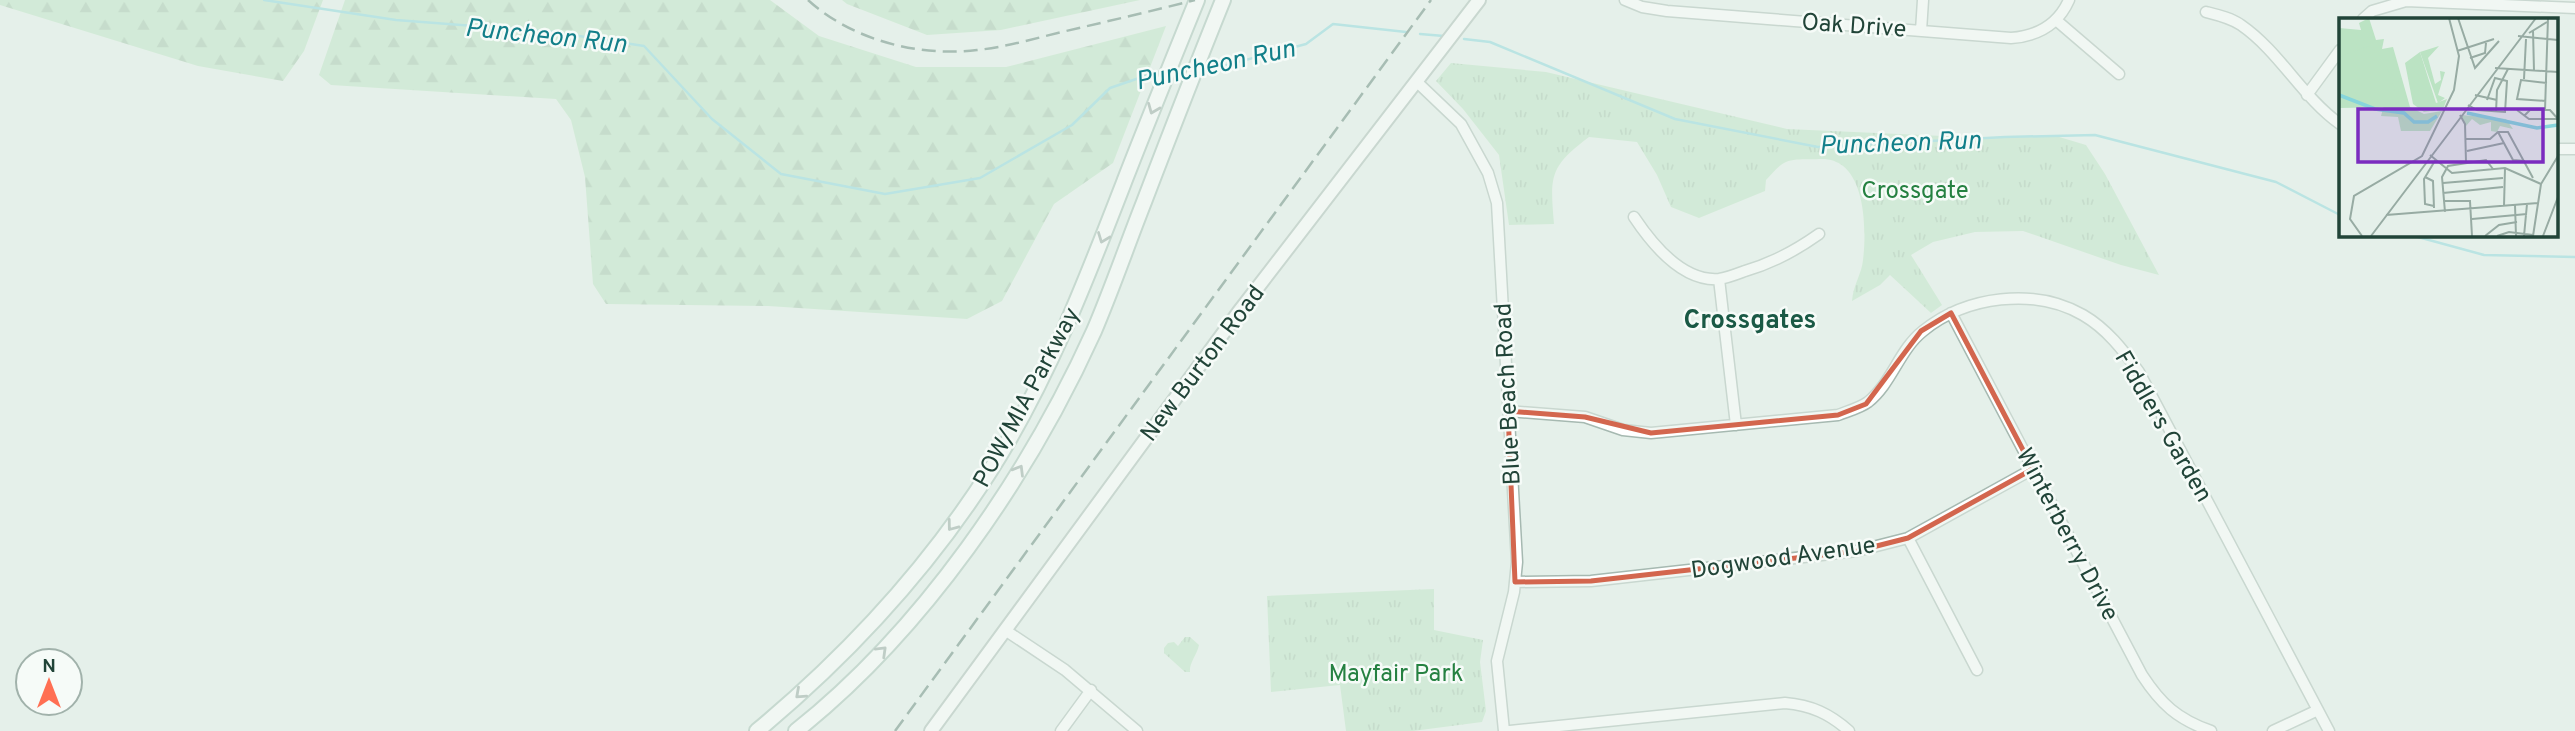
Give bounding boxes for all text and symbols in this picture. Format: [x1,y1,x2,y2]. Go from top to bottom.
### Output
street label: Oak Drive [1800,8,1907,46]
water label: Puncheon Run [463,13,628,62]
inset map [2339,18,2558,236]
water label: Puncheon Run [1133,33,1298,99]
one-way arrow [1148,102,1162,114]
water label: Puncheon Run [1818,125,1982,164]
park label: Crossgate [1861,177,1969,207]
one-way arrow [1097,232,1111,244]
street label: New Burton Road [1135,280,1272,448]
street label: Blue Beach Road [1489,302,1529,486]
street label: POW/MIA Parkway [968,303,1088,493]
district label: Crossgates [1684,305,1816,338]
street label: Fiddlers Garden [2107,346,2218,508]
street label: Winterberry Drive [2008,443,2124,627]
one-way arrow [1011,465,1024,478]
one-way arrow [948,518,961,531]
street label: Dogwood Avenue [1689,531,1878,587]
north arrow [14,647,84,717]
one-way arrow [874,647,887,660]
text: N [42,655,56,679]
park label: Mayfair Park [1328,660,1464,690]
one-way arrow [795,686,808,699]

